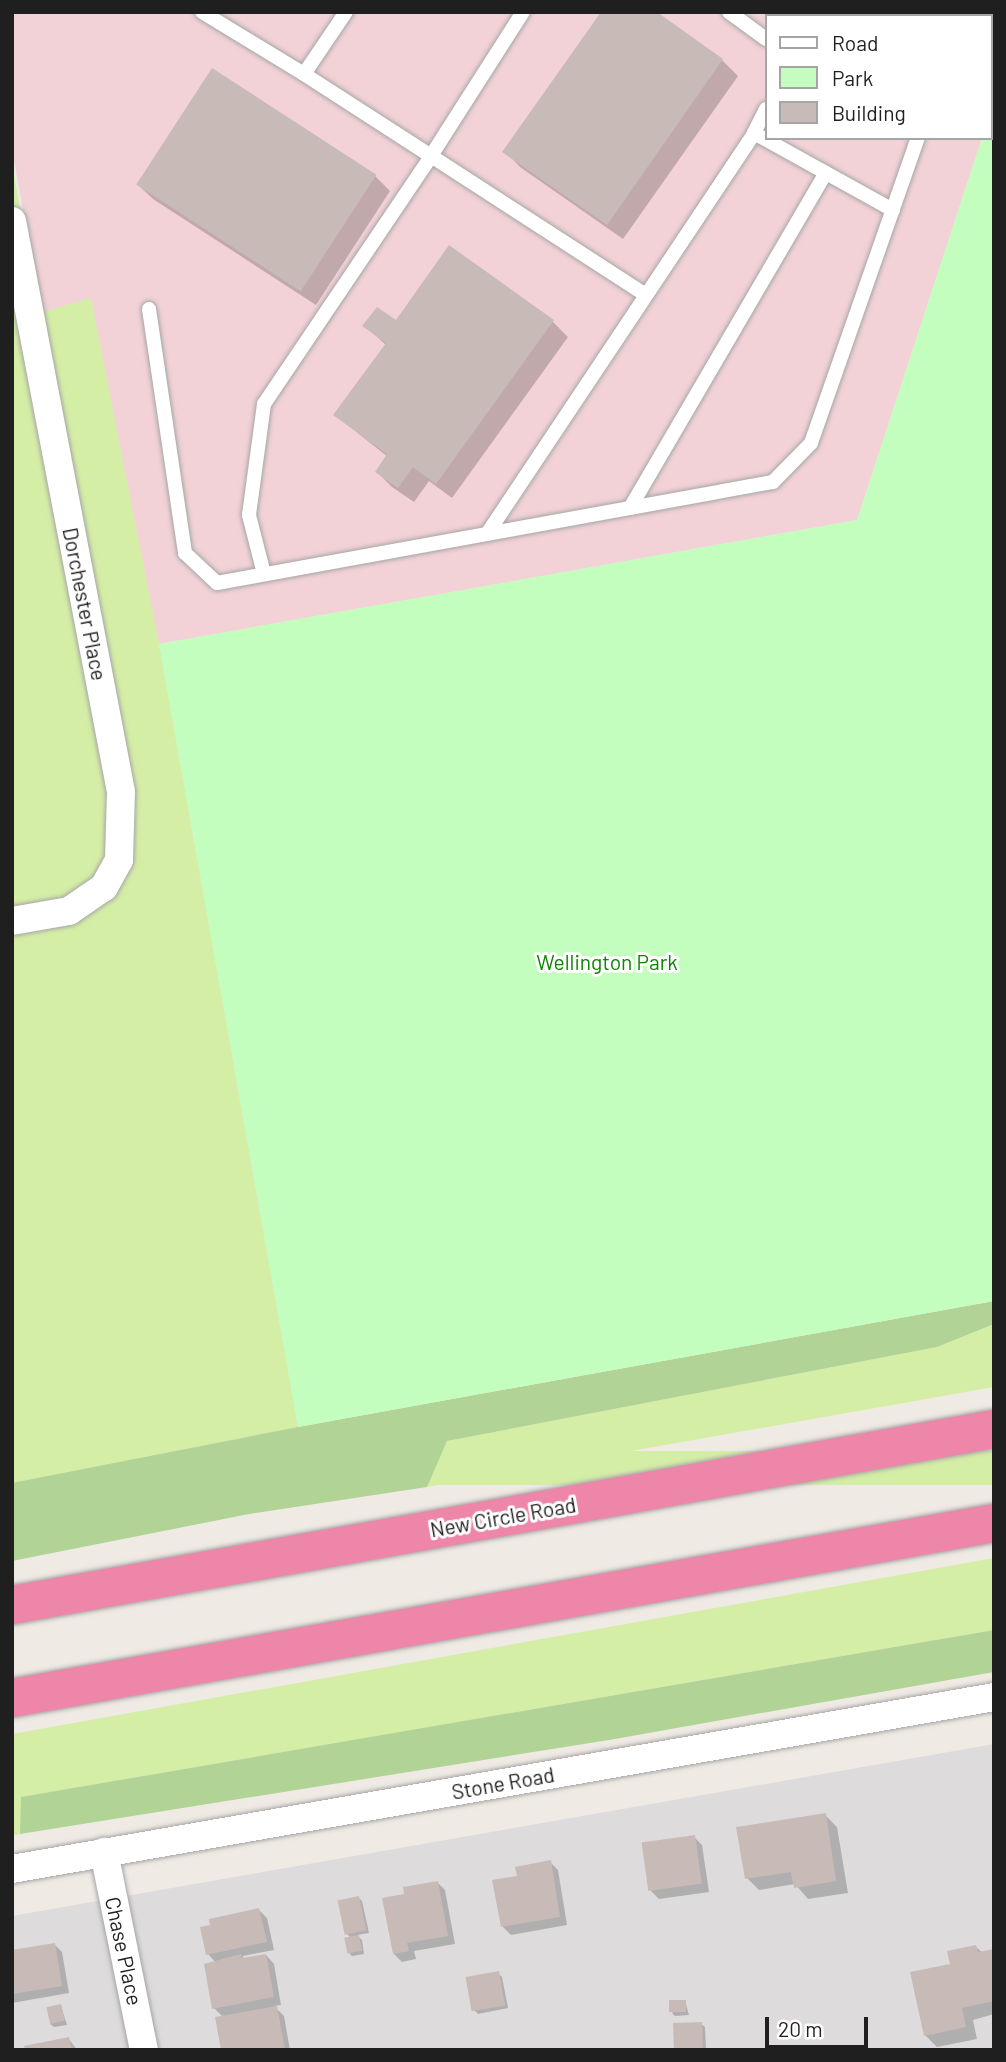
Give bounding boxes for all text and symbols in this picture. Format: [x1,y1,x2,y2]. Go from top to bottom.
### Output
legend [764,14,992,140]
text: Road [832,30,878,55]
text: Park [832,65,873,90]
text: Building [832,100,906,125]
street label: Dorchester Place [58,525,112,683]
park label: Wellington Park [536,949,678,975]
street label: New Circle Road [428,1492,578,1542]
street label: Stone Road [450,1762,556,1804]
street label: Chase Place [100,1894,148,2008]
scale bar [768,2002,871,2046]
text: 20 m [778,2016,823,2041]

